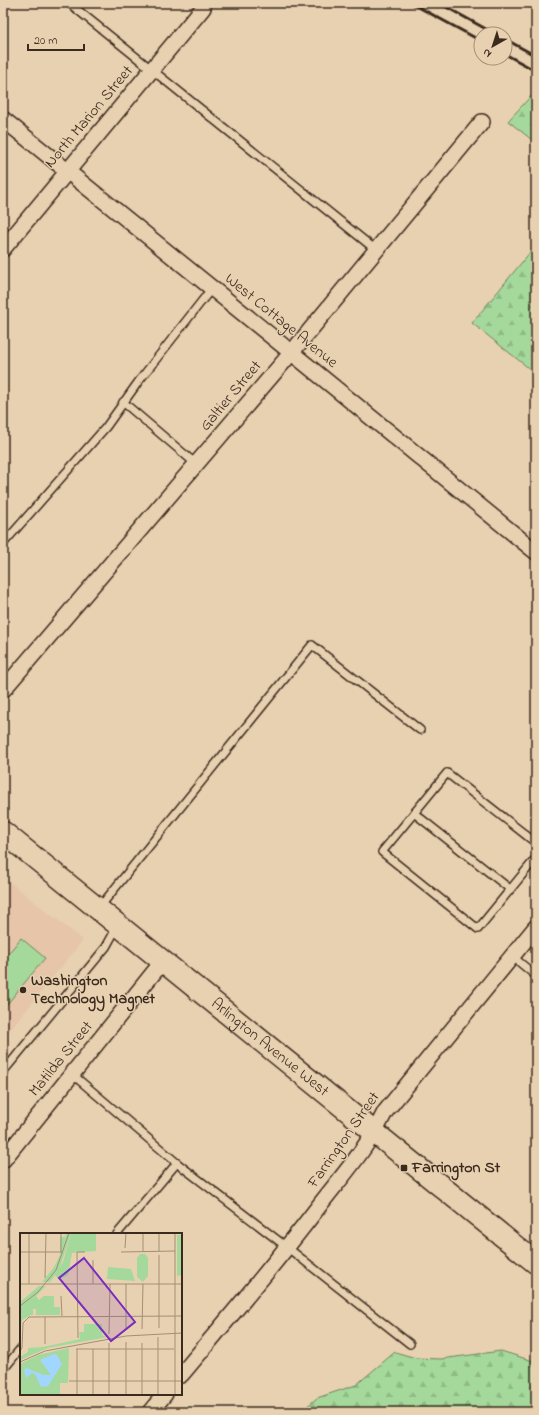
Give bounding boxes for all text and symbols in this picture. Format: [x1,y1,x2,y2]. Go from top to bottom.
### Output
scale bar [28,26,84,52]
north arrow [473,26,513,66]
text: 20 m [34,32,57,50]
text: N [479,44,495,62]
street label: North Marion Street [39,60,140,174]
street label: West Cottage Avenue [219,268,344,375]
street label: Galtier Street [194,355,268,437]
place label: Washington Technology Magnet [31,969,155,1012]
marker: Washington Technology Magnet [18,985,28,995]
street label: Arlington Avenue West [205,992,335,1103]
street label: Matilda Street [23,1016,99,1102]
street label: Farrington Street [301,1086,387,1194]
place label: Farrington St [411,1156,501,1181]
marker: Farrington St [399,1163,409,1173]
inset map [20,1233,182,1395]

